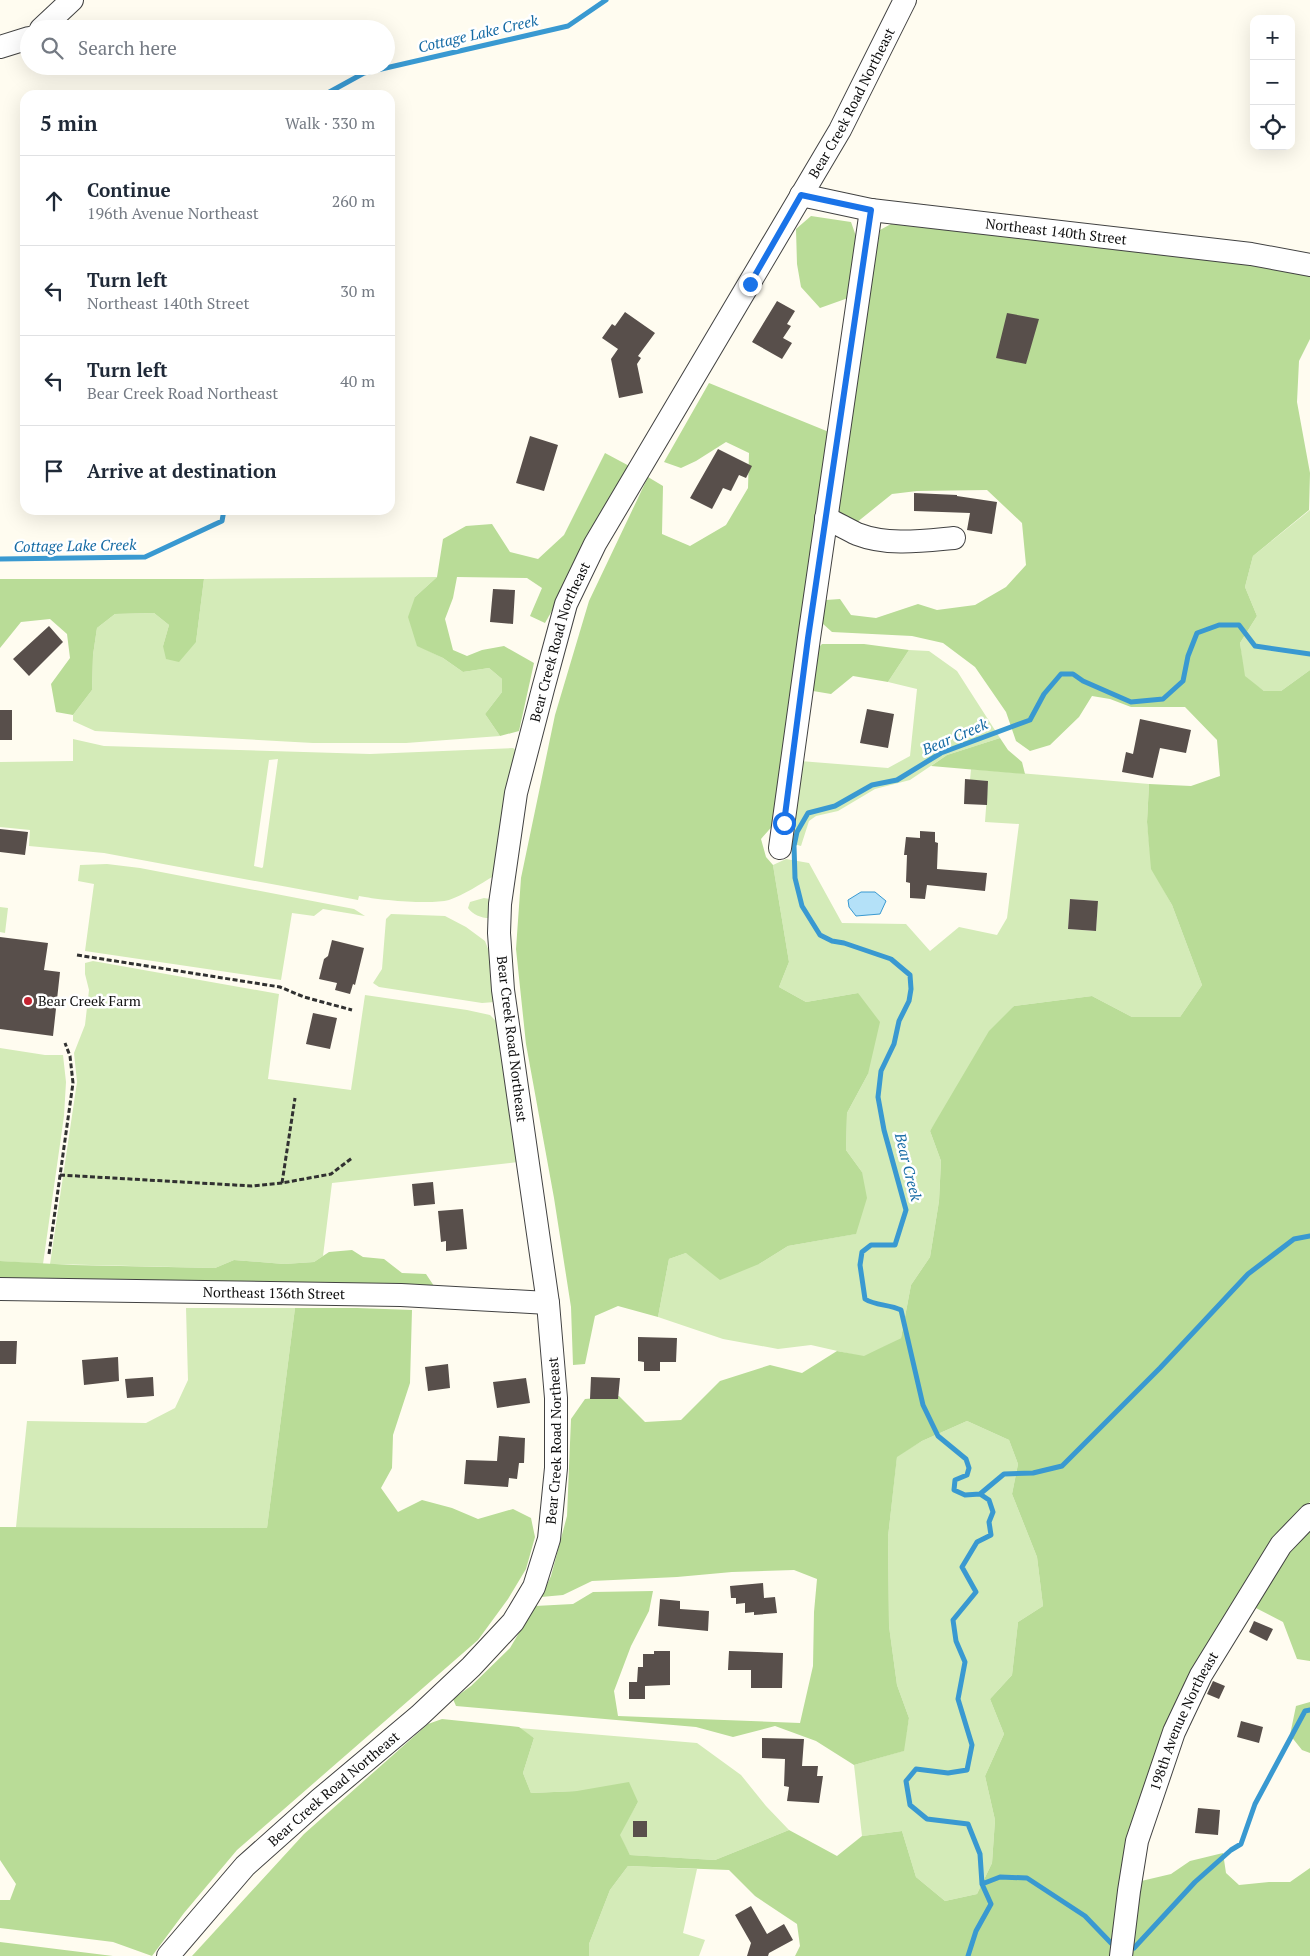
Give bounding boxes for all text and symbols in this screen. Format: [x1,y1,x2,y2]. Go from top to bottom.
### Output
water label: Cottage Lake Creek [416,9,540,57]
map controls [1250,15,1295,150]
button: + [1250,15,1295,60]
search box [20,20,395,75]
street label: Bear Creek Road Northeast [804,24,899,181]
icon: search [38,34,66,62]
text: Search here [78,35,177,60]
button: − [1250,60,1295,105]
button: locate [1250,105,1295,150]
text: 5 min [40,109,97,137]
text: Walk · 330 m [285,112,375,134]
text: Continue [87,177,171,202]
icon: ahead [40,187,68,215]
text: 260 m [332,190,375,212]
text: 196th Avenue Northeast [87,202,259,224]
street label: Northeast 140th Street [984,213,1129,249]
text: Turn left [87,267,168,292]
route end [739,273,762,296]
icon: left [40,277,68,305]
text: 30 m [340,280,375,302]
text: Northeast 140th Street [87,292,249,314]
text: Turn left [87,357,168,382]
icon: left [40,367,68,395]
text: 40 m [340,370,375,392]
text: Bear Creek Road Northeast [87,382,278,404]
icon: arrive [40,457,68,485]
text: Arrive at destination [87,458,276,483]
water label: Cottage Lake Creek [14,534,137,556]
street label: Bear Creek Road Northeast [525,558,594,724]
water label: Bear Creek [918,713,991,759]
route start [773,812,796,835]
street label: Bear Creek Road Northeast [493,955,532,1124]
place label: Bear Creek Farm [38,991,141,1010]
marker: Bear Creek Farm [22,995,34,1007]
water label: Bear Creek [891,1130,927,1204]
street label: Northeast 136th Street [203,1282,346,1303]
street label: Bear Creek Road Northeast [541,1355,565,1525]
street label: 198th Avenue Northeast [1145,1647,1223,1793]
street label: Bear Creek Road Northeast [264,1726,404,1850]

